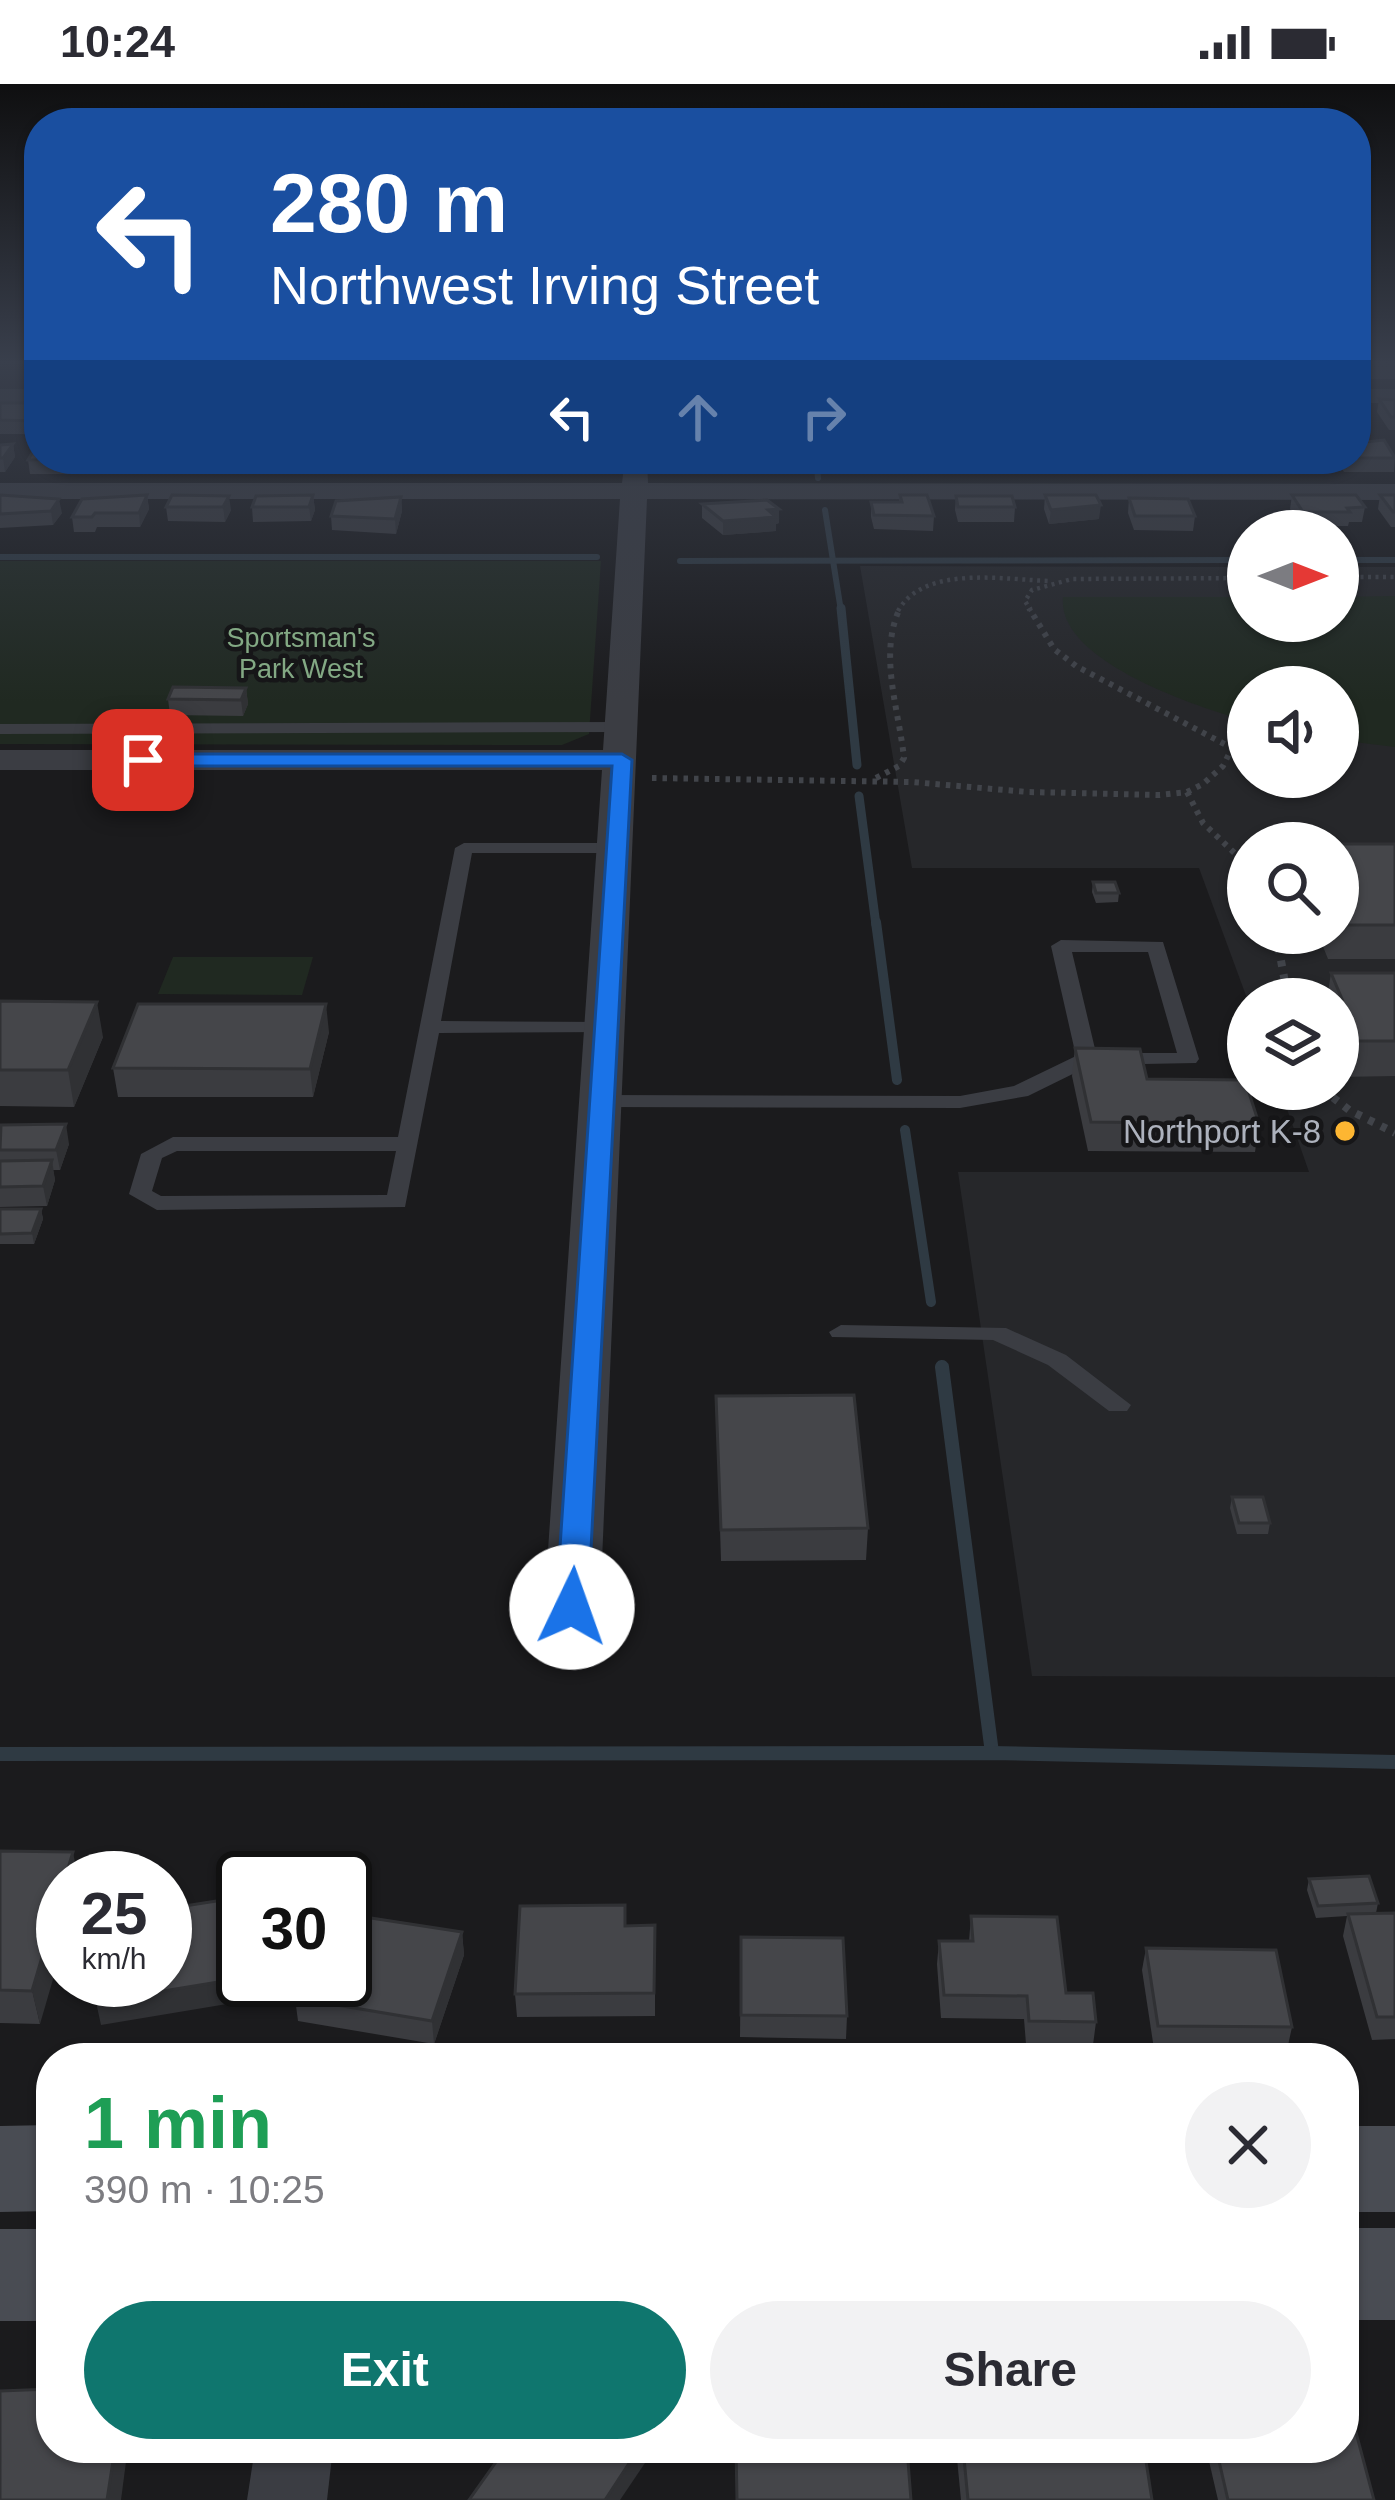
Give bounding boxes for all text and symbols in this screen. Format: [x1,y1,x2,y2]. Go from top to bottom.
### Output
text: 10:24 [60,16,175,67]
icon: left [72,156,228,312]
text: 280 m [270,156,508,250]
text: Northwest Irving Street [270,255,819,315]
icon: left [539,384,605,450]
icon: ahead [665,384,731,450]
icon: right [791,384,857,450]
north arrow [1227,510,1359,642]
map controls [1227,510,1359,1110]
park label: Sportsman's Park West [226,623,376,684]
button: sound [1227,666,1359,798]
pin [92,709,194,811]
icon: arrive [110,727,176,793]
button: search [1227,822,1359,954]
button: layers [1227,978,1359,1110]
place label: Northport K-8 [1123,1113,1321,1150]
marker: Northport K-8 [1332,1118,1358,1144]
position arrow [509,1544,635,1670]
speed limit sign: 30 [216,1851,372,2007]
text: 25 [81,1880,147,1947]
text: km/h [81,1942,147,1975]
button: close [1185,2082,1311,2208]
text: 1 min [84,2083,272,2163]
text: 390 m · 10:25 [84,2168,325,2211]
button: Exit [84,2301,686,2439]
button: Share [710,2301,1311,2439]

